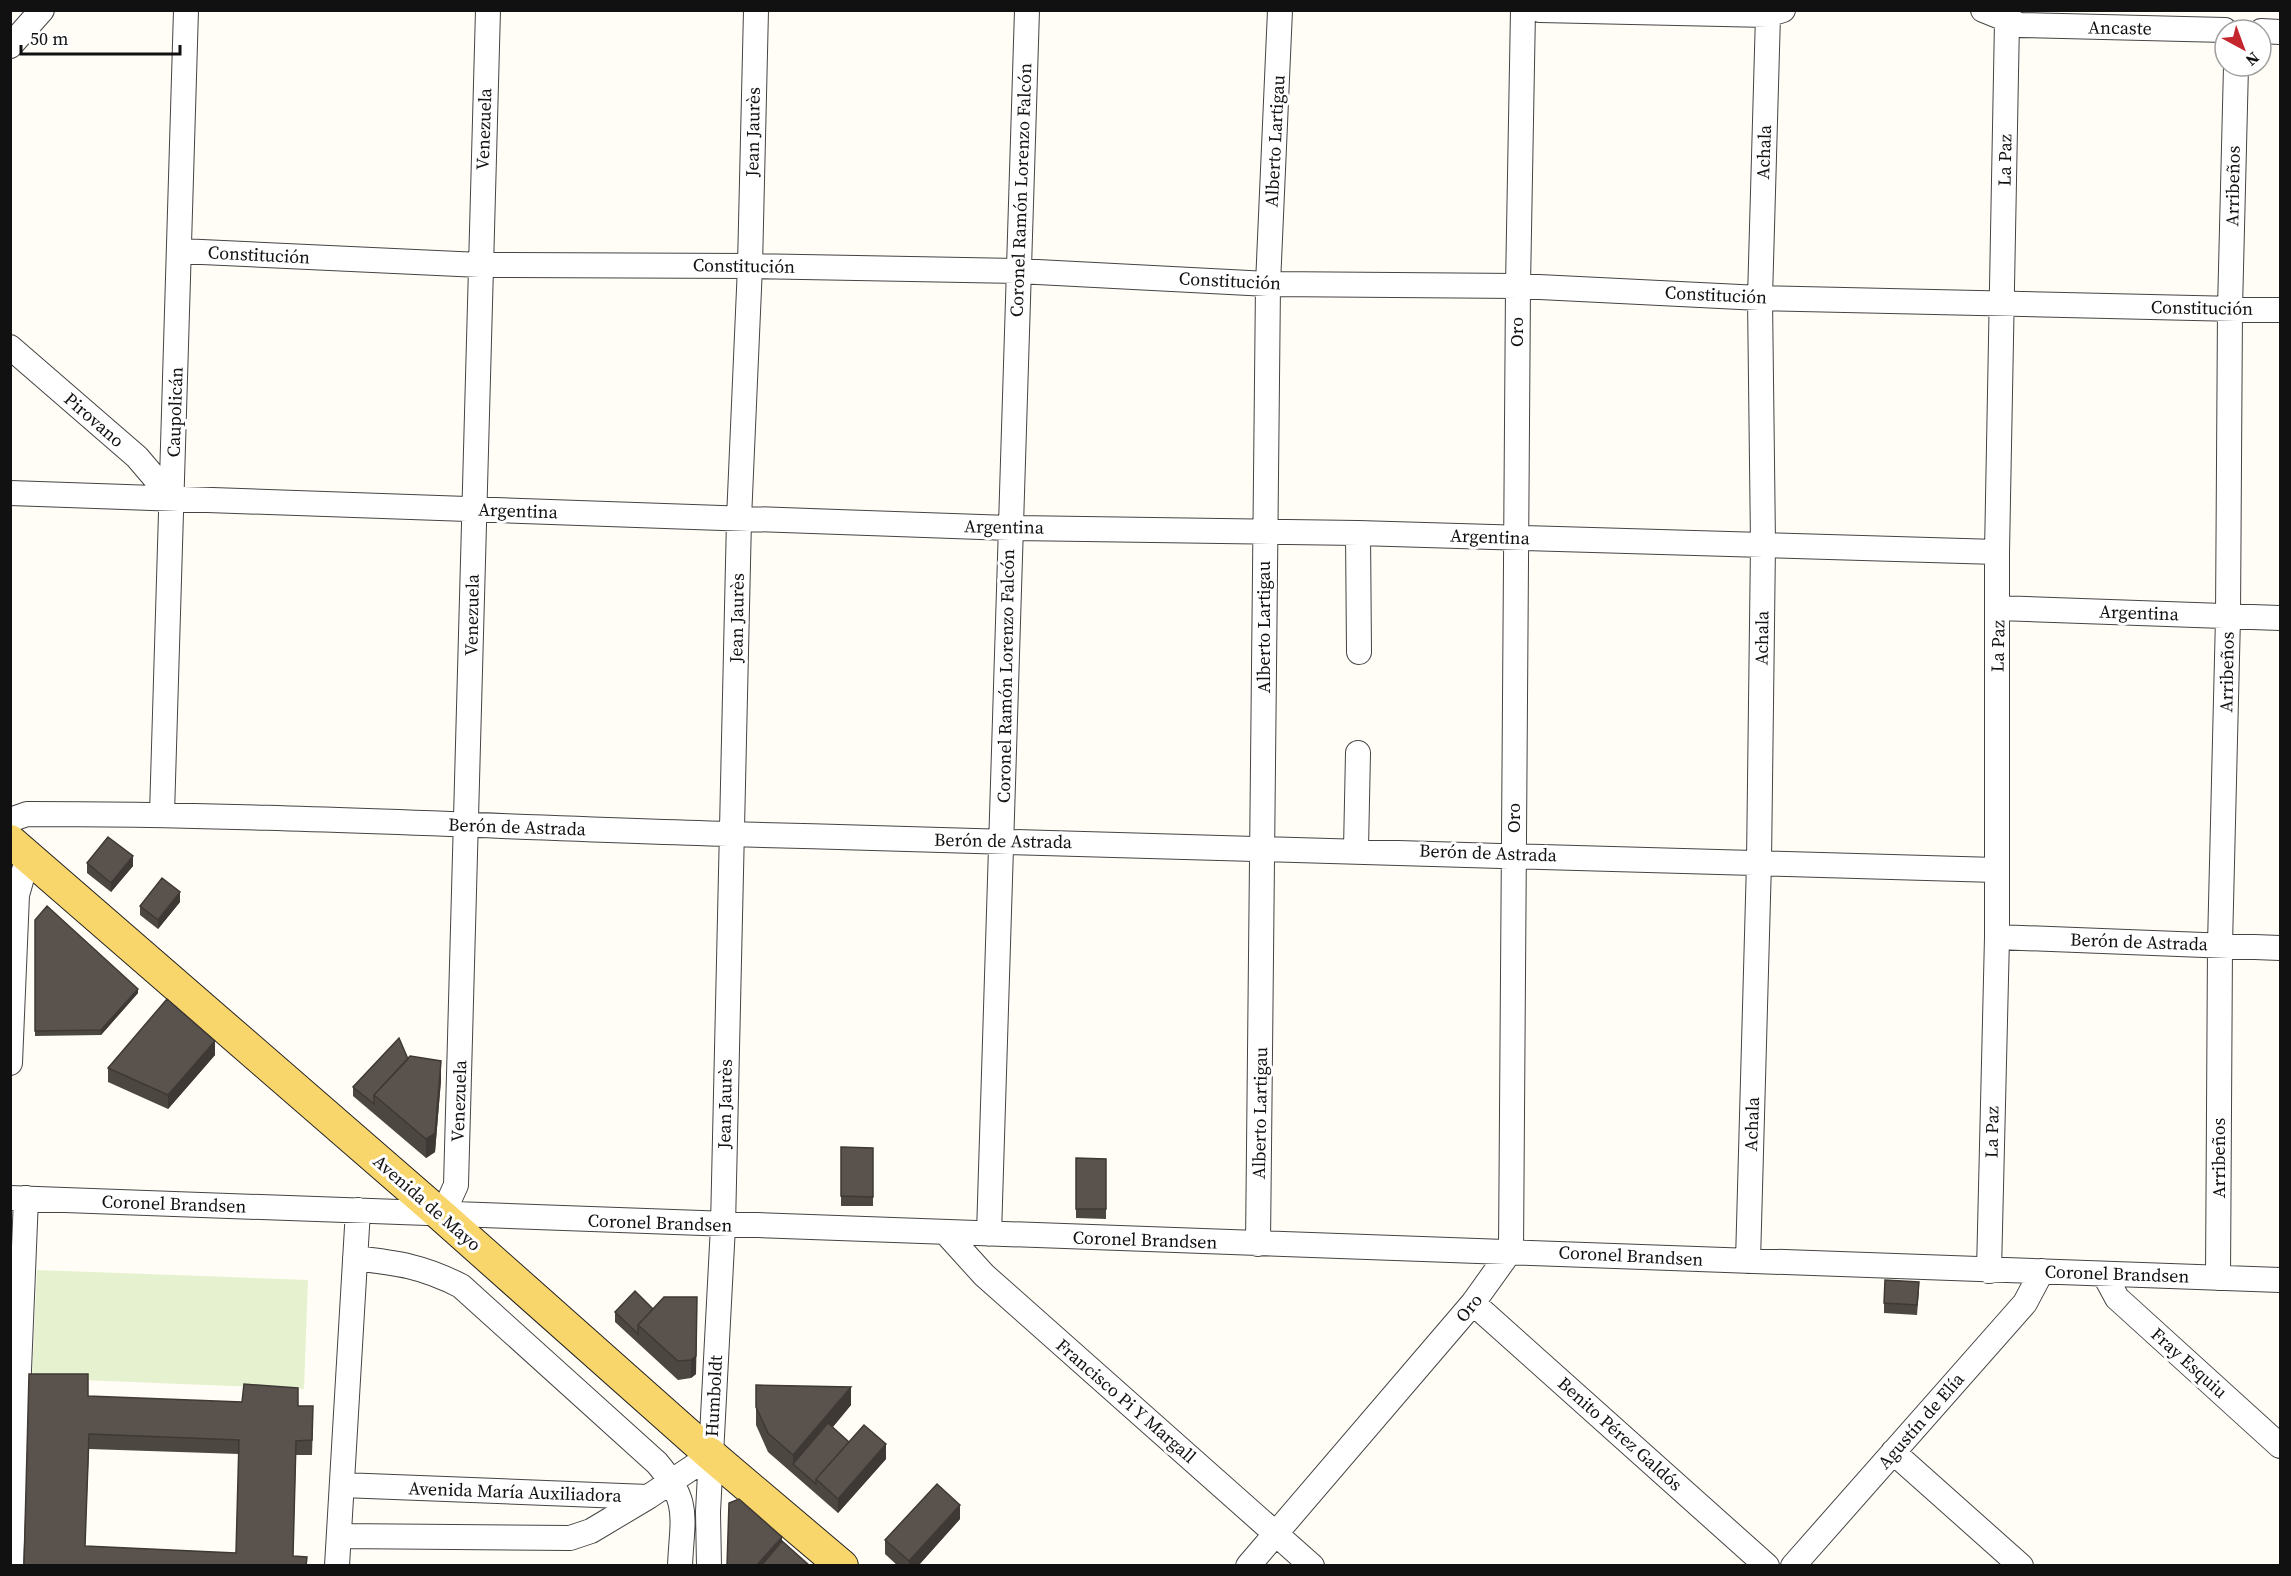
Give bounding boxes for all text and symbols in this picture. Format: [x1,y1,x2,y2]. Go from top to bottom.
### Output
street label: Ancaste [2088,14,2152,41]
scale bar [21,18,180,56]
north arrow [2213,18,2273,78]
text: 50 m [30,26,68,51]
text: N [2241,47,2264,72]
street label: Coronel Ramón Lorenzo Falcón [1004,62,1037,317]
street label: Alberto Lartigau [1259,74,1290,208]
street label: Venezuela [470,87,497,170]
street label: Jean Jaurès [739,87,766,178]
street label: Achala [1750,123,1777,180]
street label: La Paz [1992,134,2017,186]
street label: Arribeños [2219,145,2246,227]
street label: Constitución [207,239,311,270]
street label: Constitución [693,252,795,279]
street label: Constitución [1178,265,1282,296]
street label: Constitución [1664,279,1768,310]
street label: Constitución [2151,294,2253,321]
street label: Oro [1504,317,1529,347]
street label: Caupolicán [160,366,189,458]
street label: Pirovano [59,387,130,453]
street label: Argentina [478,497,559,524]
street label: Argentina [964,513,1045,540]
street label: Argentina [1450,523,1531,550]
street label: Coronel Ramón Lorenzo Falcón [991,549,1020,803]
street label: Alberto Lartigau [1251,561,1276,693]
street label: Venezuela [458,573,485,656]
street label: Jean Jaurès [723,573,750,664]
street label: Argentina [2099,599,2180,626]
street label: Achala [1749,610,1774,665]
street label: La Paz [1985,620,2010,672]
street label: Arribeños [2213,631,2240,713]
street label: Oro [1501,803,1526,833]
street label: Berón de Astrada [448,812,587,841]
street label: Berón de Astrada [934,827,1073,854]
street label: Berón de Astrada [1419,838,1558,867]
street label: Berón de Astrada [2070,927,2209,956]
street label: Alberto Lartigau [1246,1047,1273,1179]
street label: Venezuela [445,1059,472,1142]
street label: Jean Jaurès [711,1059,738,1150]
street label: Achala [1738,1095,1765,1152]
street label: La Paz [1979,1106,2004,1158]
street label: Arribeños [2206,1117,2231,1198]
street label: Avenida de Mayo [368,1149,487,1257]
street label: Coronel Brandsen [101,1188,247,1219]
street label: Coronel Brandsen [587,1207,733,1238]
street label: Coronel Brandsen [1072,1224,1218,1255]
street label: Coronel Brandsen [1558,1239,1704,1272]
street label: Coronel Brandsen [2044,1258,2190,1289]
street label: Oro [1449,1288,1488,1327]
street label: Fray Esquiu [2146,1322,2233,1404]
street label: Francisco Pi Y Margall [1051,1333,1202,1469]
street label: Humboldt [699,1354,728,1438]
street label: Agustín de Elía [1872,1366,1970,1474]
street label: Benito Pérez Galdós [1553,1371,1688,1497]
street label: Avenida María Auxiliadora [408,1475,623,1508]

